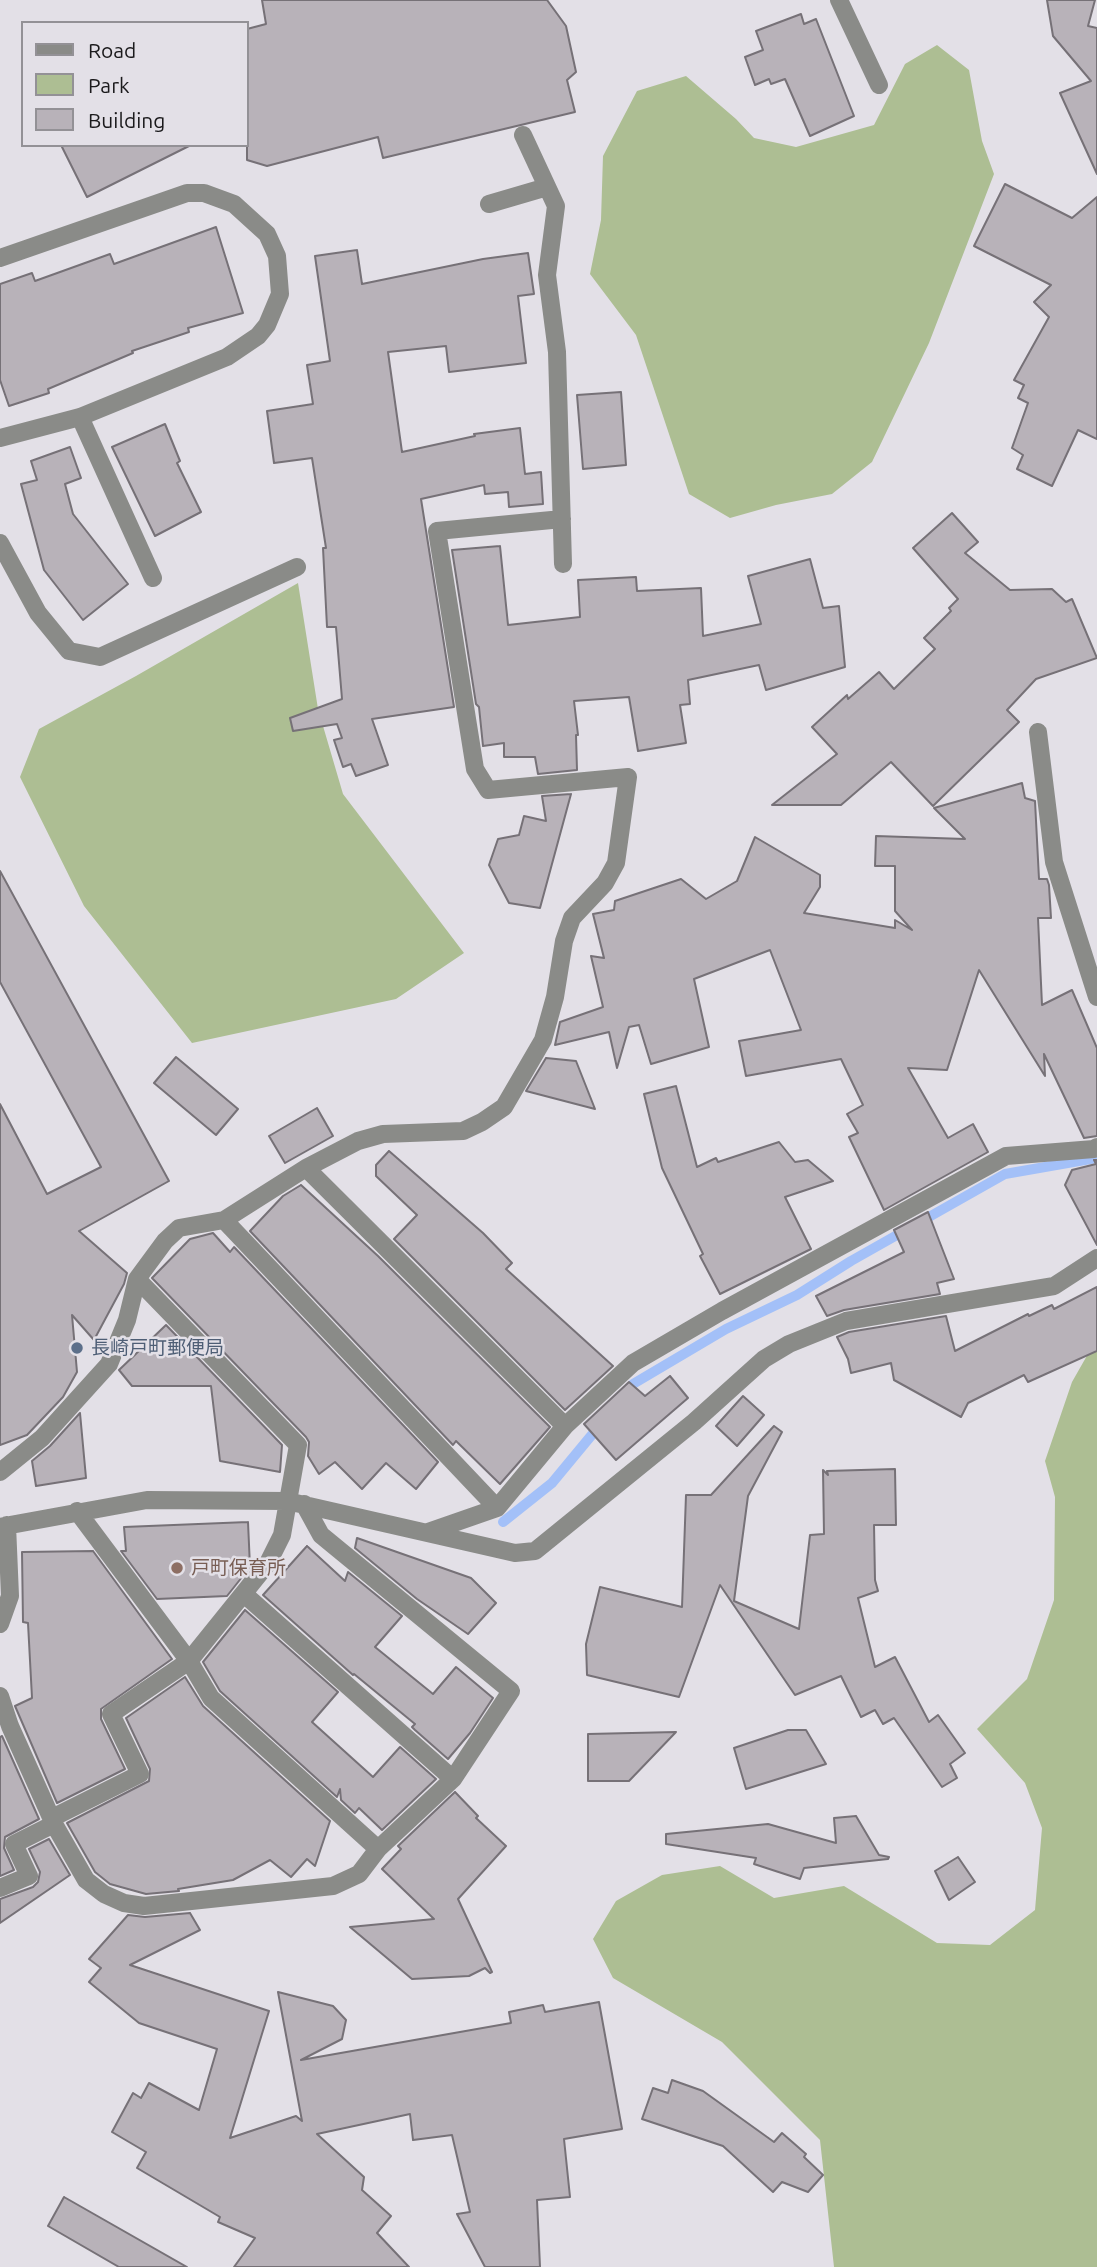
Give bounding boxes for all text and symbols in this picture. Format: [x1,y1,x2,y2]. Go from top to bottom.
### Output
legend [21,21,248,147]
text: Road [88,38,136,62]
text: Park [88,73,130,97]
text: Building [88,108,165,132]
place label: 長崎戸町郵便局 [91,1337,224,1359]
marker: 長崎戸町郵便局 [69,1340,85,1356]
place label: 戸町保育所 [191,1557,286,1579]
marker: 戸町保育所 [169,1560,185,1576]

